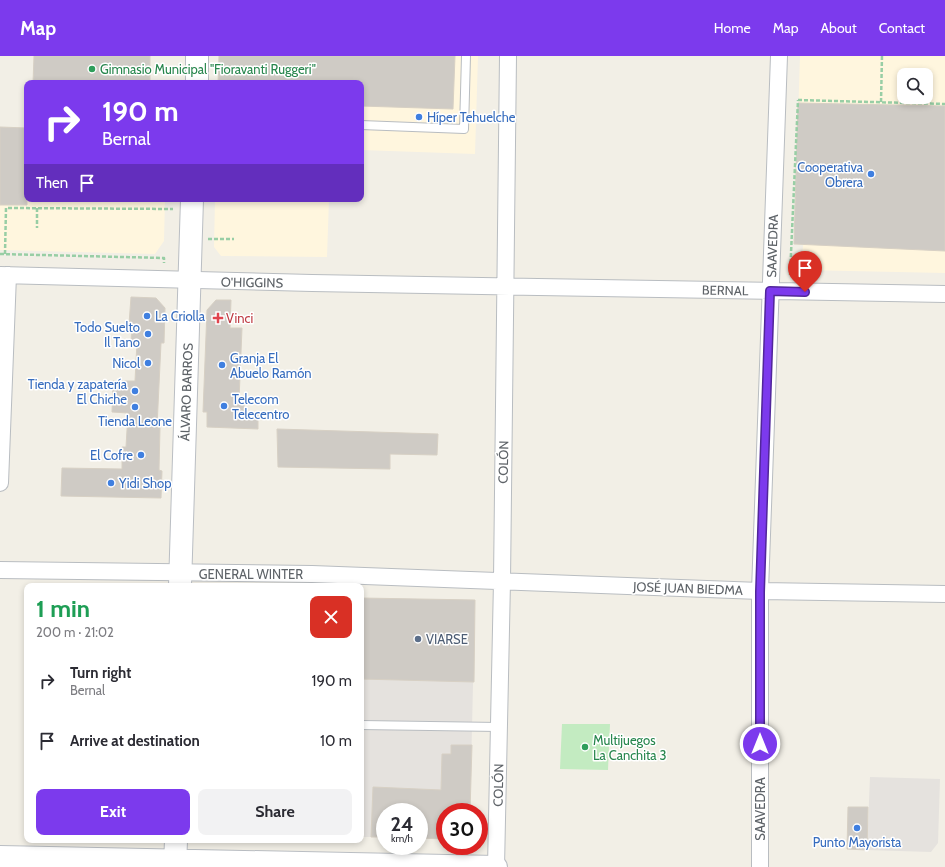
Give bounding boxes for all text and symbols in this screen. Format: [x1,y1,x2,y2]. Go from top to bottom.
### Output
text: Map [20,17,56,40]
text: Home [714,19,751,37]
text: Map [773,19,798,37]
text: About [820,19,857,37]
text: Contact [879,19,925,37]
place label: Gimnasio Municipal "Fioravanti Ruggeri" [100,61,316,77]
marker: Gimnasio Municipal "Fioravanti Ruggeri" [87,64,97,74]
map controls [897,68,933,104]
button: search [897,68,933,104]
text: 190 m [102,94,178,128]
icon: right [36,96,88,148]
place label: Híper Tehuelche [427,109,516,125]
marker: Híper Tehuelche [414,112,424,122]
text: Bernal [102,128,151,150]
place label: Cooperativa Obrera [797,159,864,190]
marker: Cooperativa Obrera [866,169,876,179]
icon: arrive [76,172,98,194]
text: Then [36,174,68,192]
street label: SAAVEDRA [763,214,781,278]
pin [788,251,822,292]
icon: arrive [794,257,816,279]
street label: O'HIGGINS [221,273,284,291]
street label: BERNAL [702,282,749,298]
place label: La Criolla [155,308,206,324]
place label: Vinci [226,310,253,326]
marker: La Criolla [142,311,152,321]
marker: Vinci [213,313,223,323]
place label: Todo Suelto Il Tano [74,319,140,350]
marker: Todo Suelto Il Tano [143,329,153,339]
street label: ÁLVARO BARROS [175,342,196,441]
place label: Granja El Abuelo Ramón [230,350,312,381]
place label: Nicol [112,355,140,371]
marker: Nicol [143,358,153,368]
marker: Granja El Abuelo Ramón [217,360,227,370]
place label: Tienda y zapatería El Chiche [28,376,128,407]
marker: Tienda y zapatería El Chiche [130,386,140,396]
place label: Telecom Telecentro [232,391,289,422]
marker: Telecom Telecentro [219,401,229,411]
marker: Tienda Leone [130,402,140,412]
place label: Tienda Leone [98,413,172,429]
street label: COLÓN [495,440,511,484]
place label: El Cofre [90,447,133,463]
marker: El Cofre [136,450,146,460]
place label: Yidi Shop [118,475,171,491]
marker: Yidi Shop [106,478,116,488]
street label: GENERAL WINTER [199,566,303,582]
street label: JOSÉ JUAN BIEDMA [632,577,743,598]
text: 1 min [36,594,90,623]
button: close [310,596,352,638]
text: 200 m · 21:02 [36,624,114,640]
place label: VIARSE [426,631,468,647]
marker: VIARSE [413,634,423,644]
text: Turn right [70,664,131,682]
icon: right [36,670,58,692]
text: 190 m [312,672,352,690]
text: Bernal [70,682,105,698]
position arrow [739,723,781,765]
icon: arrive [36,730,58,752]
text: Arrive at destination [70,732,200,750]
text: 10 m [320,732,352,750]
place label: Multijuegos La Canchita 3 [593,732,666,763]
marker: Multijuegos La Canchita 3 [580,742,590,752]
street label: COLÓN [490,763,506,807]
street label: SAAVEDRA [752,777,768,841]
button: Exit [36,789,190,835]
button: Share [198,789,352,835]
speed limit sign: 30 [436,803,488,855]
text: 24 [391,812,414,836]
marker: Punto Mayorista [852,823,862,833]
text: km/h [391,832,413,845]
place label: Punto Mayorista [813,834,902,850]

